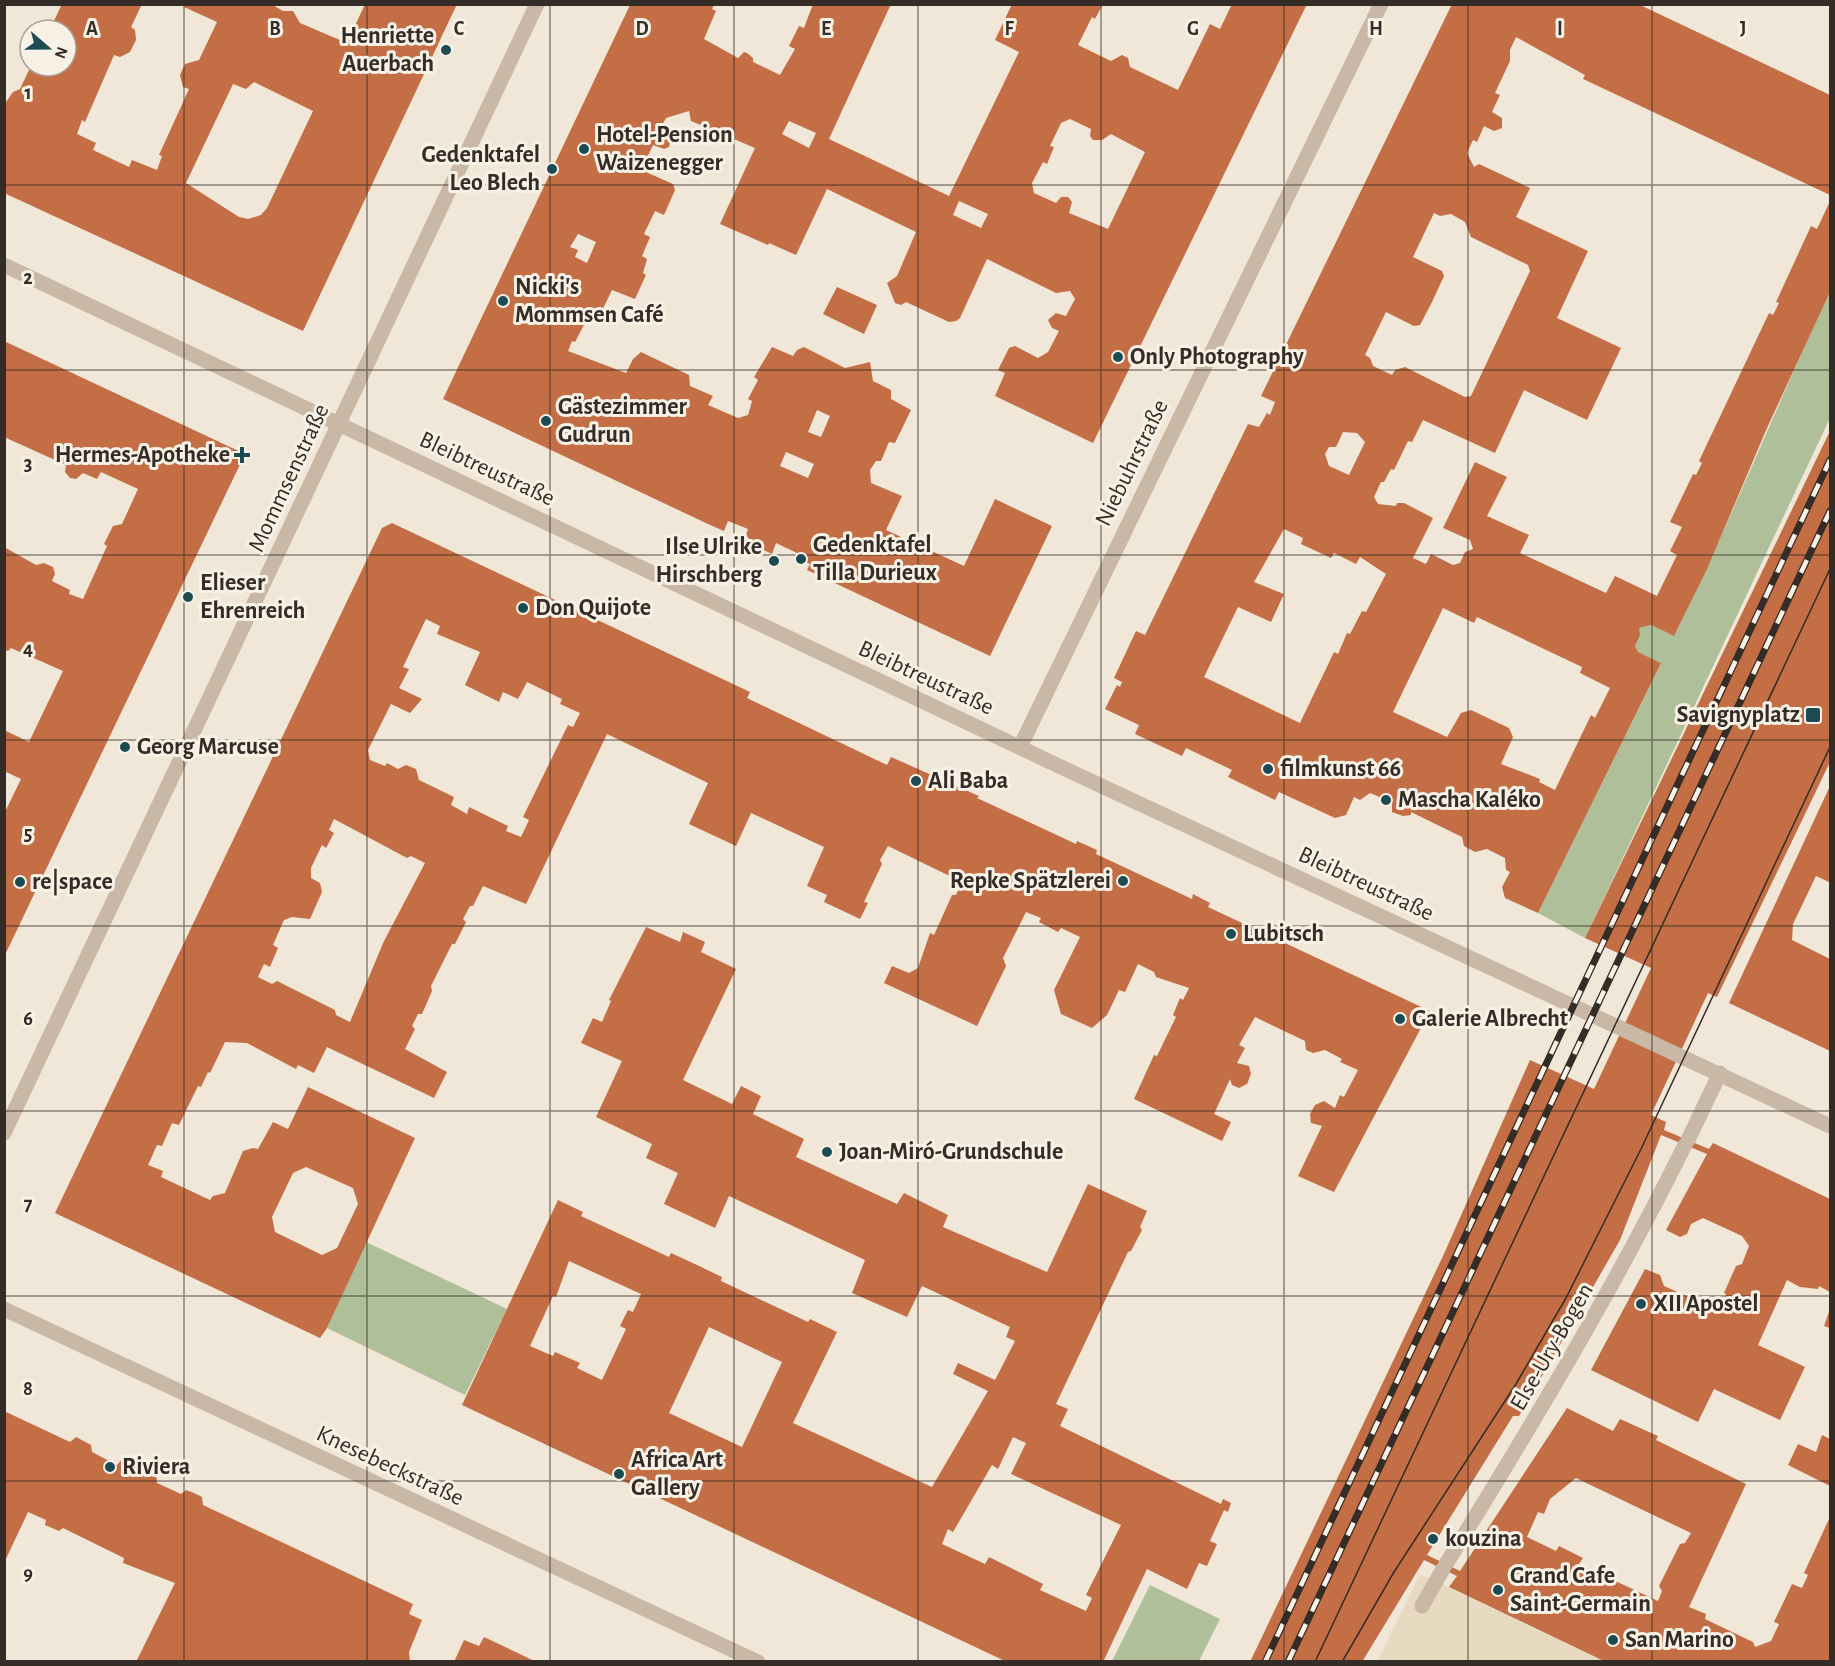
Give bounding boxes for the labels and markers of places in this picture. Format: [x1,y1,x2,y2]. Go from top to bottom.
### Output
place label: Henriette Auerbach [341,24,434,76]
marker: Henriette Auerbach [439,43,453,57]
place label: Hotel-Pension Waizenegger [596,123,733,175]
marker: Hotel-Pension Waizenegger [577,142,591,156]
place label: Gedenktafel Leo Blech [422,143,540,195]
marker: Gedenktafel Leo Blech [545,162,559,176]
place label: Nicki's Mommsen Café [515,275,664,327]
marker: Nicki's Mommsen Café [496,294,510,308]
place label: Only Photography [1130,345,1304,369]
marker: Only Photography [1111,350,1125,364]
place label: Gästezimmer Gudrun [558,395,688,447]
marker: Gästezimmer Gudrun [539,414,553,428]
place label: Hermes-Apotheke [55,443,230,467]
marker: Hermes-Apotheke [235,448,249,462]
place label: Gedenktafel Tilla Durieux [813,533,937,585]
place label: Ilse Ulrike Hirschberg [655,535,763,587]
marker: Gedenktafel Tilla Durieux [794,552,808,566]
marker: Ilse Ulrike Hirschberg [767,554,781,568]
place label: Elieser Ehrenreich [200,571,305,623]
marker: Elieser Ehrenreich [181,590,195,604]
place label: Don Quijote [535,596,651,620]
marker: Don Quijote [516,601,530,615]
place label: Savignyplatz [1677,703,1800,727]
marker: Savignyplatz [1804,706,1822,724]
place label: Georg Marcuse [137,735,279,759]
marker: Georg Marcuse [118,740,132,754]
place label: filmkunst 66 [1280,757,1401,781]
marker: filmkunst 66 [1261,762,1275,776]
place label: Ali Baba [928,769,1008,793]
marker: Ali Baba [909,774,923,788]
place label: Mascha Kaléko [1398,788,1541,812]
marker: Mascha Kaléko [1379,793,1393,807]
place label: re|space [32,868,113,896]
place label: Repke Spätzlerei [950,869,1111,893]
marker: Repke Spätzlerei [1116,874,1130,888]
marker: re|space [13,875,27,889]
place label: Lubitsch [1243,922,1324,946]
marker: Lubitsch [1224,927,1238,941]
place label: Galerie Albrecht [1412,1007,1568,1031]
marker: Galerie Albrecht [1393,1012,1407,1026]
place label: Joan-Miró-Grundschule [839,1140,1063,1164]
marker: Joan-Miró-Grundschule [820,1145,834,1159]
place label: XII Apostel [1653,1292,1759,1316]
marker: XII Apostel [1634,1297,1648,1311]
place label: Africa Art Gallery [631,1448,723,1500]
place label: Riviera [122,1455,190,1479]
marker: Riviera [103,1460,117,1474]
marker: Africa Art Gallery [612,1467,626,1481]
place label: kouzina [1445,1527,1522,1551]
marker: kouzina [1426,1532,1440,1546]
place label: Grand Cafe Saint-Germain [1510,1564,1651,1616]
marker: Grand Cafe Saint-Germain [1491,1583,1505,1597]
place label: San Marino [1625,1628,1734,1652]
marker: San Marino [1606,1633,1620,1647]

